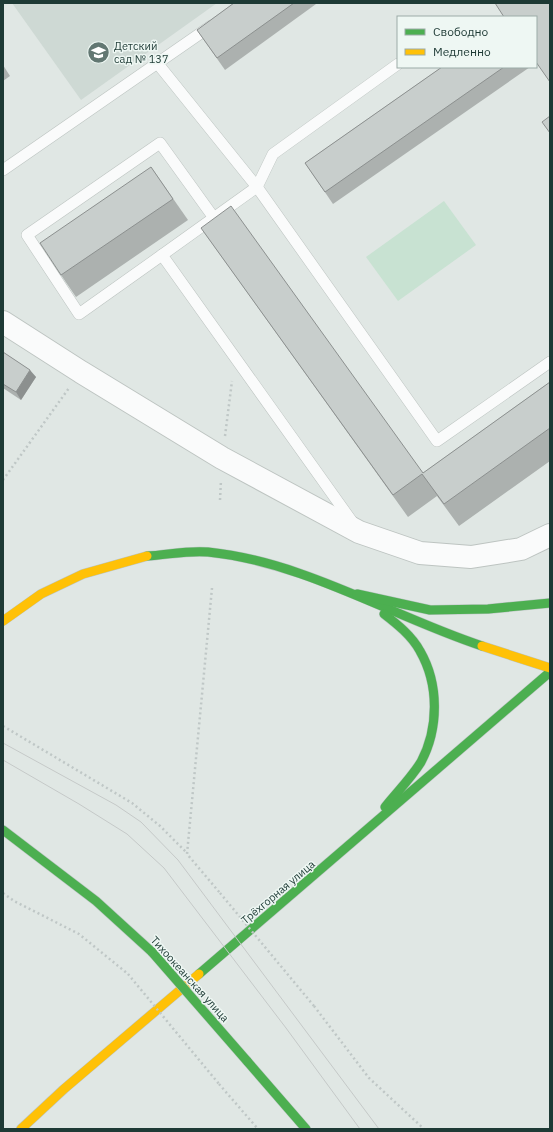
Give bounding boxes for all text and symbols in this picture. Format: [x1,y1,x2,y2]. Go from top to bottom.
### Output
legend [397,16,537,68]
text: Свободно [433,24,489,39]
school or university icon: Детский сад № 137 [85,39,111,65]
place label: Детский сад № 137 [114,39,169,66]
text: Медленно [433,44,491,59]
street label: Трёхгорная улица [238,857,318,927]
street label: Тихоокеанская улица [148,933,232,1025]

